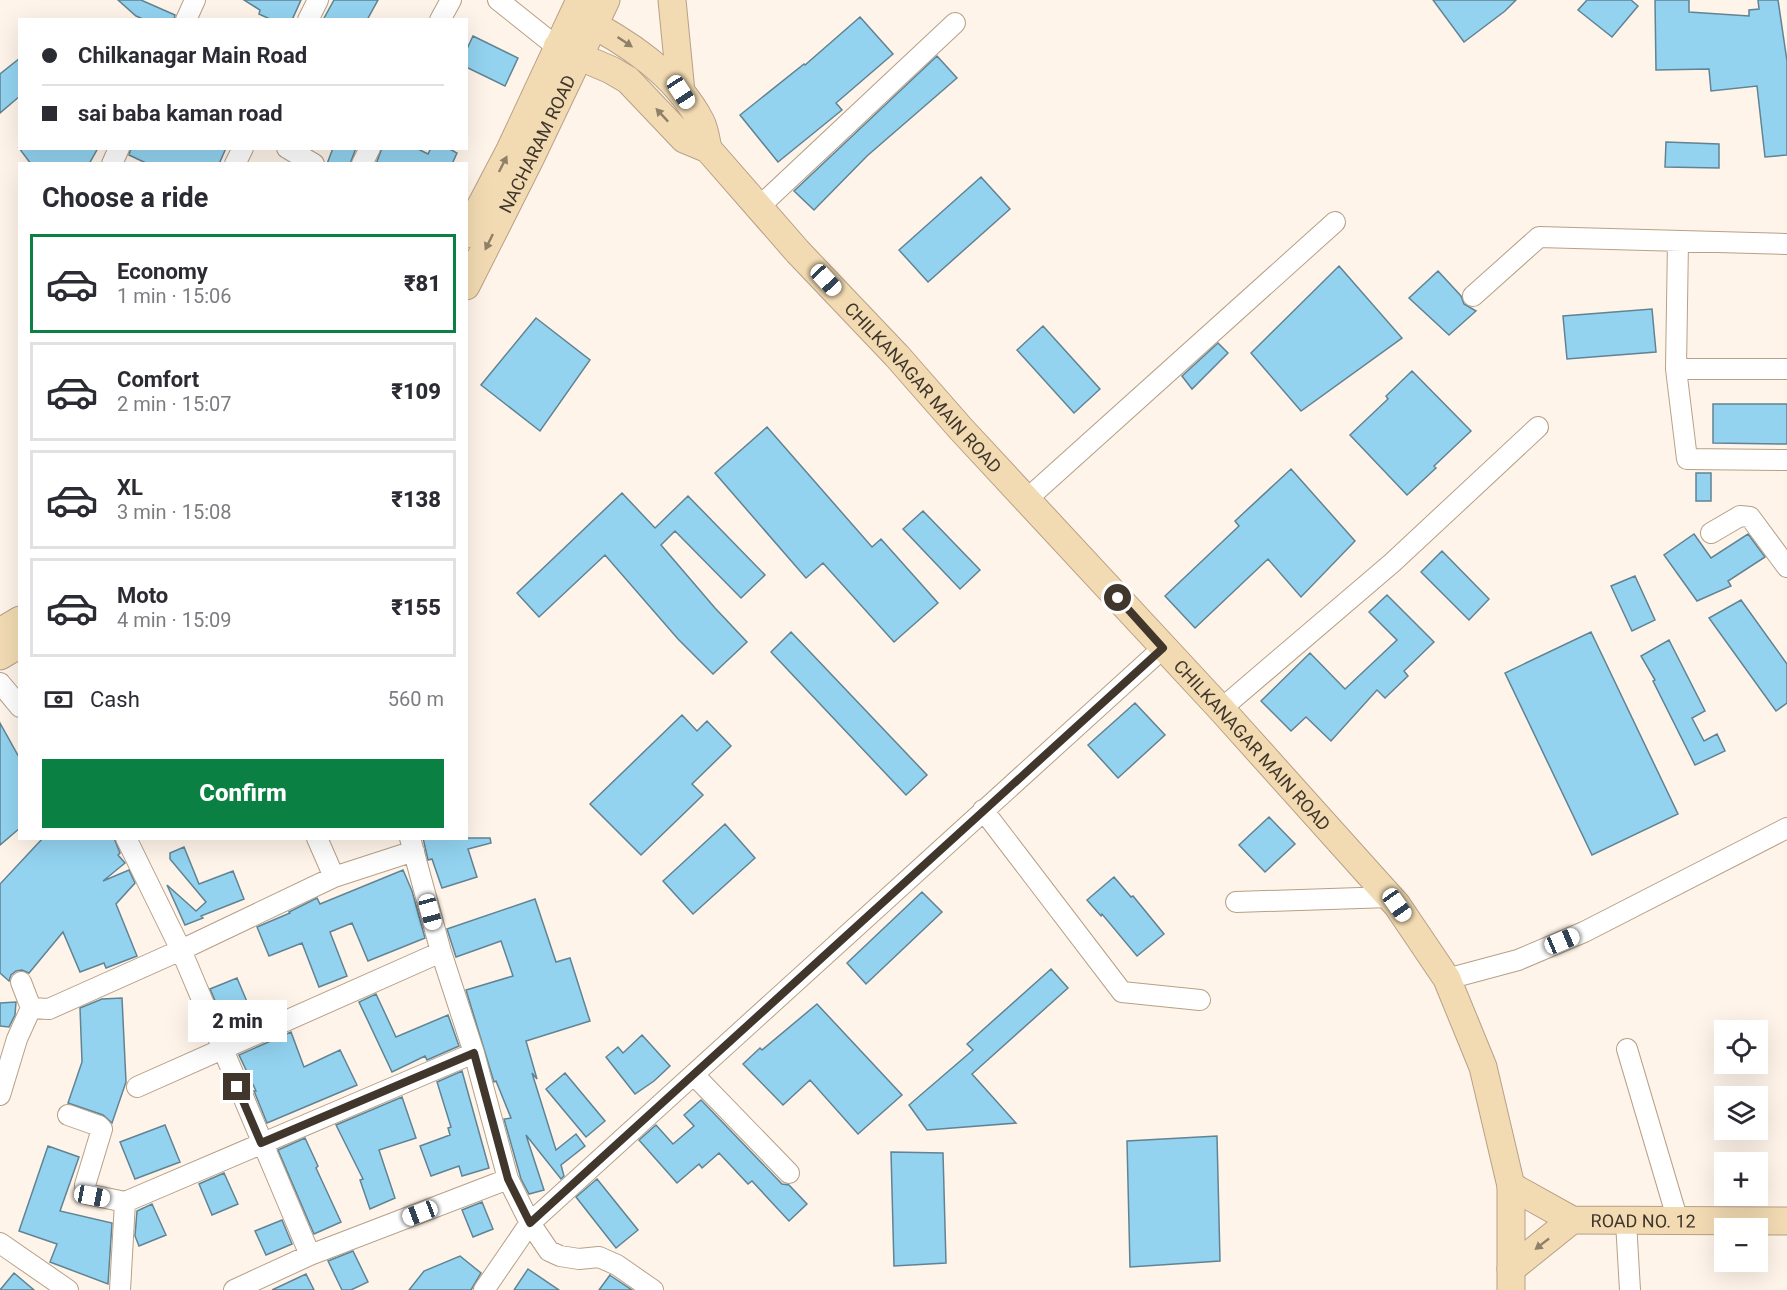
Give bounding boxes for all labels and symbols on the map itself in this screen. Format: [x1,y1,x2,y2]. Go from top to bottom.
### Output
one-way arrow [616,36,632,48]
street label: NACHARAM ROAD [494,71,579,216]
car [664,72,698,112]
one-way arrow [656,108,669,123]
one-way arrow [498,155,507,172]
one-way arrow [484,233,494,250]
car [807,261,845,299]
street label: CHILKANAGAR MAIN ROAD [841,298,1006,477]
route start [1104,584,1131,611]
street label: CHILKANAGAR MAIN ROAD [1170,655,1335,835]
car [1379,885,1415,925]
car [417,892,443,932]
car [1542,926,1582,956]
callout: 2 min [188,1000,286,1042]
route end [223,1073,250,1100]
car [73,1184,111,1208]
car [400,1198,440,1228]
street label: ROAD NO. 12 [1591,1210,1696,1231]
one-way arrow [1534,1238,1549,1250]

